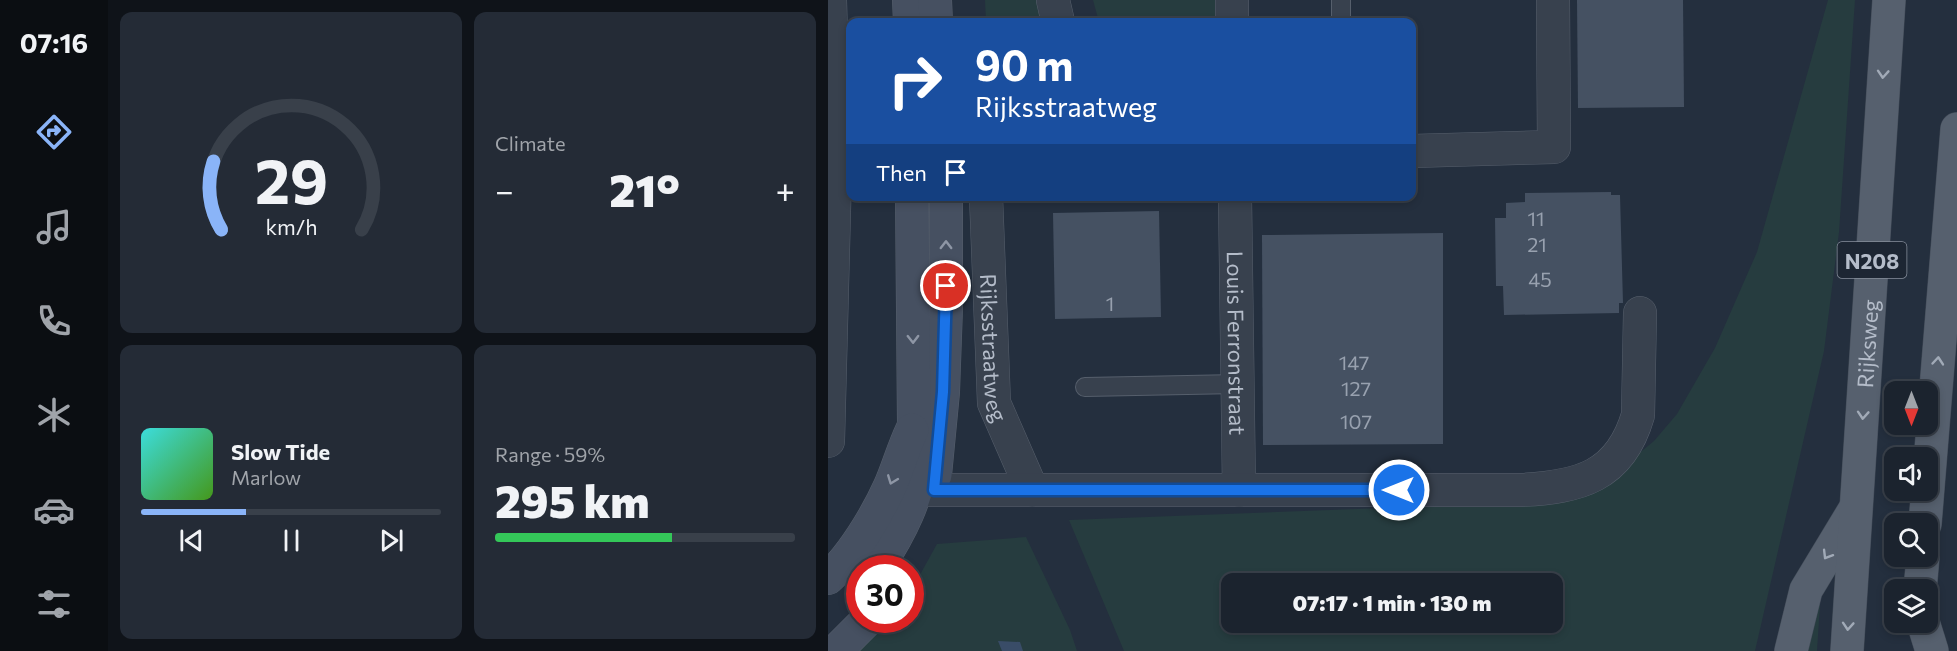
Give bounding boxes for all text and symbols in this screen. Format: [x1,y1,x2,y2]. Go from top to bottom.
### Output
text: 07:16 [20,26,88,59]
text: 90 m [975,38,1074,90]
icon: right [876,42,954,120]
one-way arrow [1877,69,1890,78]
text: Rijksstraatweg [975,90,1157,123]
icon: directions [33,111,75,153]
text: Climate [495,131,565,155]
text: 29 [254,141,328,217]
icon: arrive [939,156,972,189]
text: Then [876,159,927,186]
text: 21° [609,161,680,216]
text: − [495,169,514,210]
text: + [776,169,795,210]
icon: music [33,206,75,248]
house number: 11 [1527,206,1545,230]
text: km/h [265,213,317,239]
house number: 21 [1527,232,1547,256]
one-way arrow [940,240,952,249]
road number: N208 [1838,242,1906,278]
street label: Louis Ferronstraat [1222,251,1252,435]
pin [920,260,971,311]
house number: 45 [1528,267,1552,291]
icon: arrive [929,269,962,302]
street label: Rijksstraatweg [976,273,1014,426]
house number: 1 [1106,291,1114,315]
street label: Rijksweg [1851,299,1883,389]
icon: phone [33,300,75,342]
one-way arrow [907,334,920,343]
house number: 147 [1339,350,1369,374]
one-way arrow [1932,356,1945,365]
house number: 127 [1341,376,1371,400]
north arrow [1884,381,1938,435]
map controls [1884,381,1938,633]
icon: climate [33,394,75,436]
house number: 107 [1340,409,1372,433]
one-way arrow [1856,411,1869,420]
text: Slow Tide [231,438,330,465]
text: Range · 59% [495,442,605,466]
button: sound [1884,447,1938,501]
position arrow [1367,458,1431,522]
text: Marlow [231,465,301,489]
text: 295 km [495,472,650,527]
one-way arrow [887,474,899,485]
icon: car [33,489,75,531]
button: search [1884,513,1938,567]
icon: previous [175,524,208,557]
icon: pause [275,524,308,557]
icon: next [375,524,408,557]
one-way arrow [1822,549,1834,559]
speed limit sign: 30 [846,555,924,633]
button: layers [1884,579,1938,633]
icon: filters [33,583,75,625]
text: 07:17 · 1 min · 130 m [1293,589,1491,616]
one-way arrow [1842,621,1855,630]

